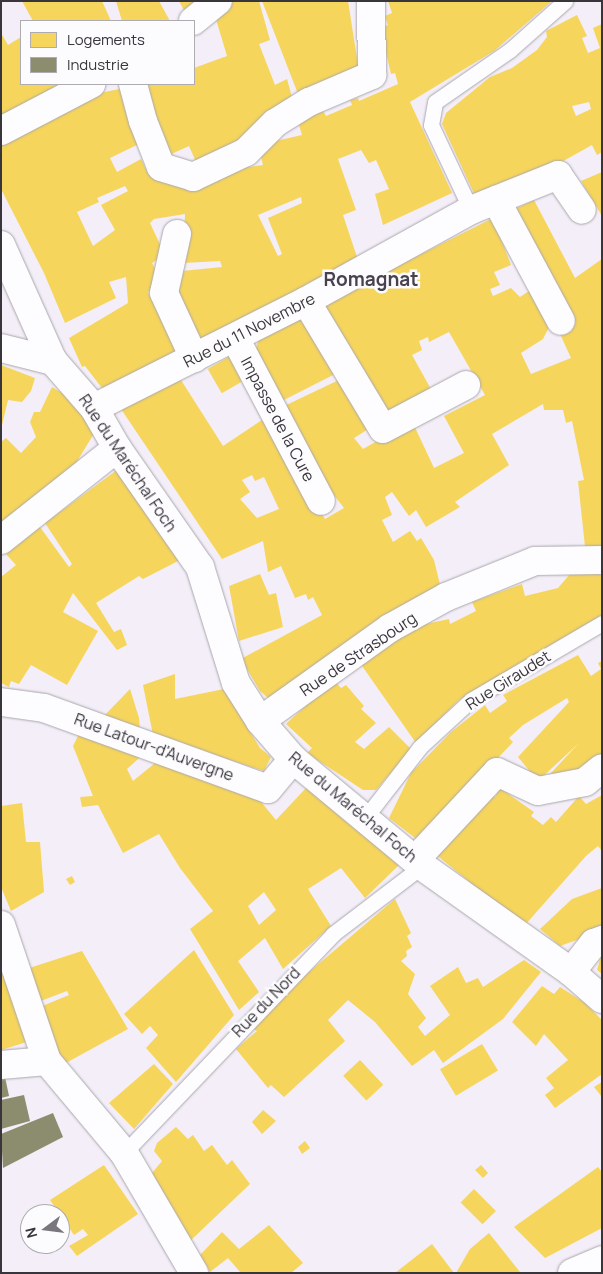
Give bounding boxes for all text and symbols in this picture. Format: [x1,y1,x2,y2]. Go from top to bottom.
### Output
legend [20,20,195,85]
text: Logements [67,29,145,50]
text: Industrie [67,54,129,75]
district label: Romagnat [323,269,419,291]
street label: Rue du 11 Novembre [180,289,318,371]
street label: Impasse de la Cure [237,353,319,485]
street label: Rue du Maréchal Foch [75,391,181,535]
street label: Rue de Strasbourg [296,608,420,700]
street label: Rue Giraudet [462,646,554,714]
street label: Rue Latour-d'Auvergne [72,709,236,785]
street label: Rue du Maréchal Foch [285,748,421,866]
street label: Rue du Nord [228,963,304,1041]
north arrow [20,1204,70,1254]
text: N [21,1225,41,1240]

